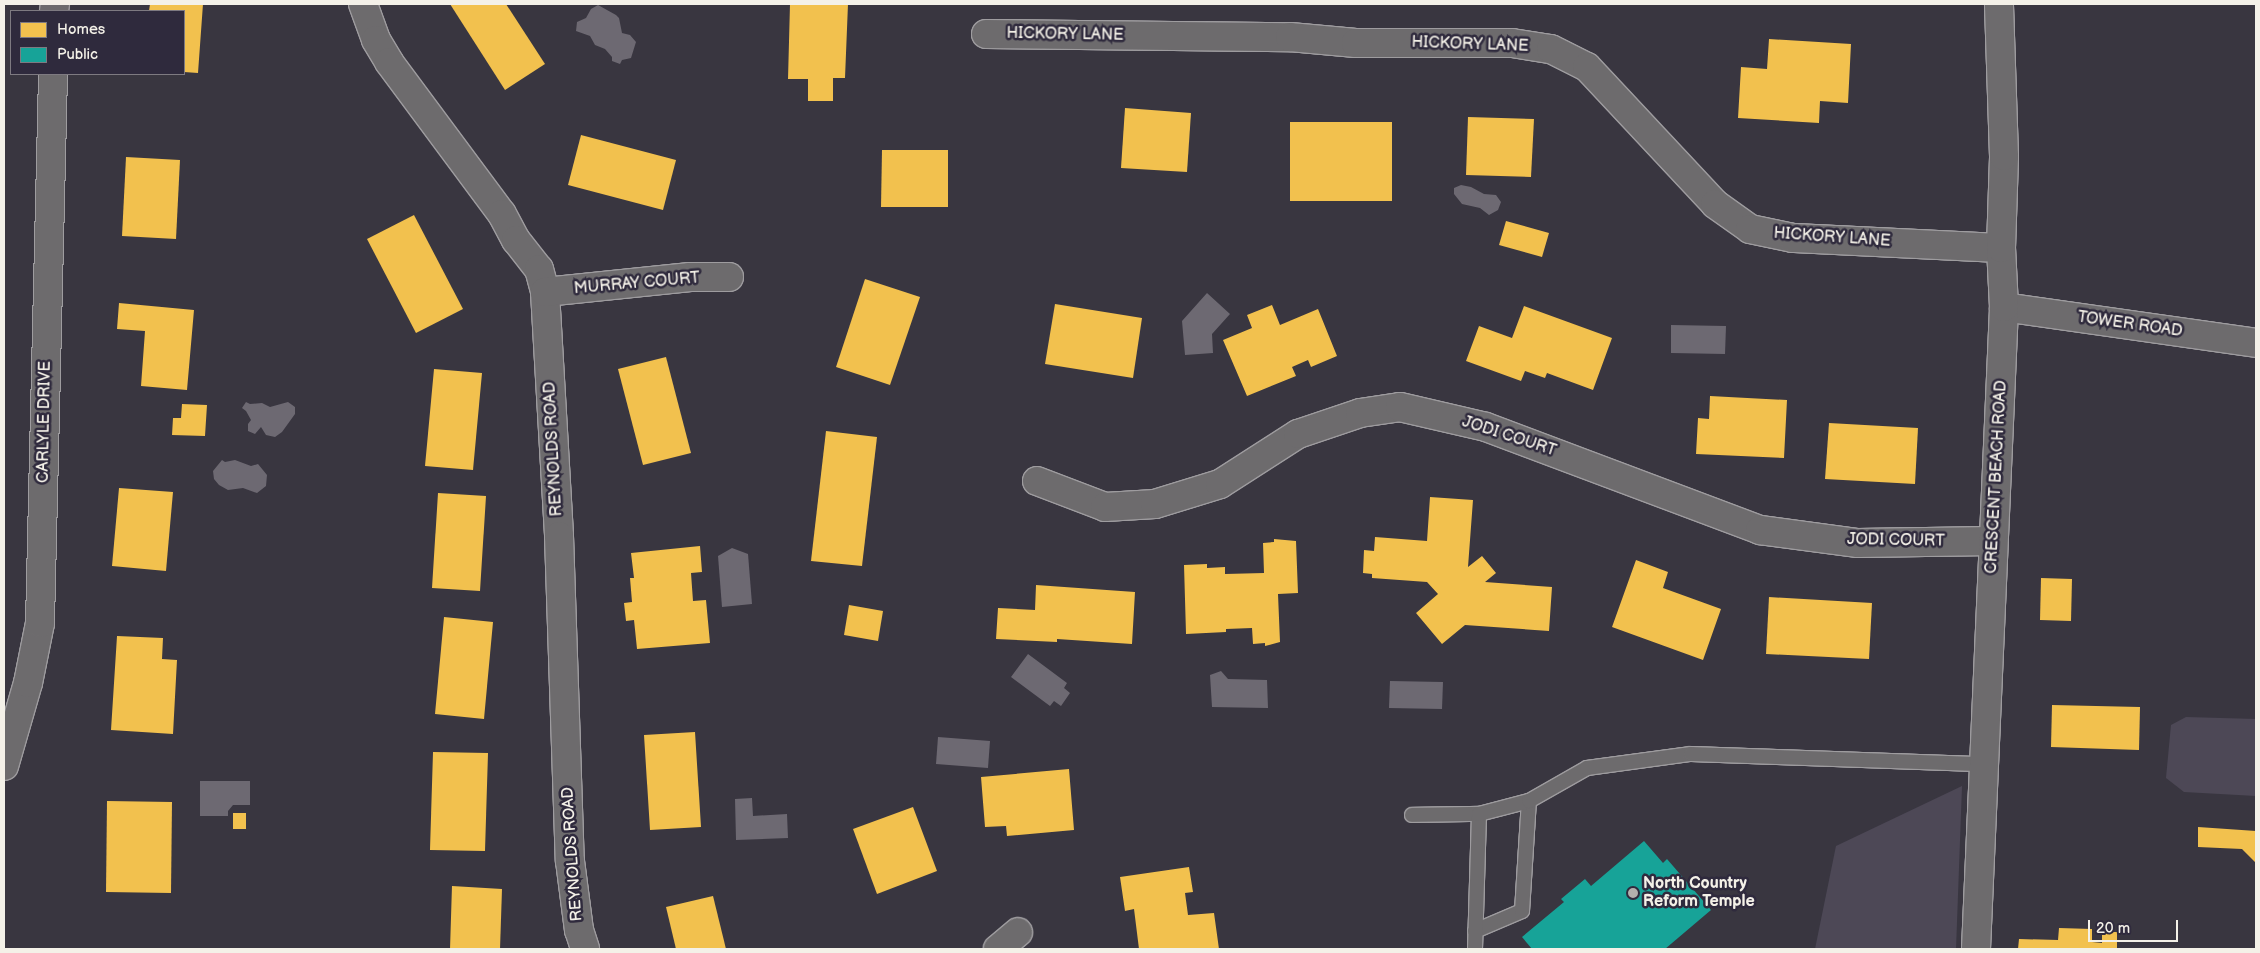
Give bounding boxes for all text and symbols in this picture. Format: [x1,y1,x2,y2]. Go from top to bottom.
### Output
legend [10,10,185,75]
text: Homes [57,20,105,39]
street label: HICKORY LANE [1006,24,1124,46]
street label: HICKORY LANE [1411,33,1529,57]
text: Public [57,45,98,64]
street label: HICKORY LANE [1773,224,1891,252]
street label: MURRAY COURT [573,269,701,299]
street label: TOWER ROAD [2076,308,2184,342]
street label: CARLYLE DRIVE [34,361,56,483]
street label: CRESCENT BEACH ROAD [1982,380,2012,574]
street label: REYNOLDS ROAD [541,381,567,517]
street label: JODI COURT [1460,413,1558,461]
street label: JODI COURT [1847,531,1945,551]
street label: REYNOLDS ROAD [559,786,587,922]
place label: North Country Reform Temple [1643,874,1755,912]
marker: North Country Reform Temple [1627,887,1639,899]
scale bar [2090,910,2180,942]
text: 20 m [2096,919,2130,938]

